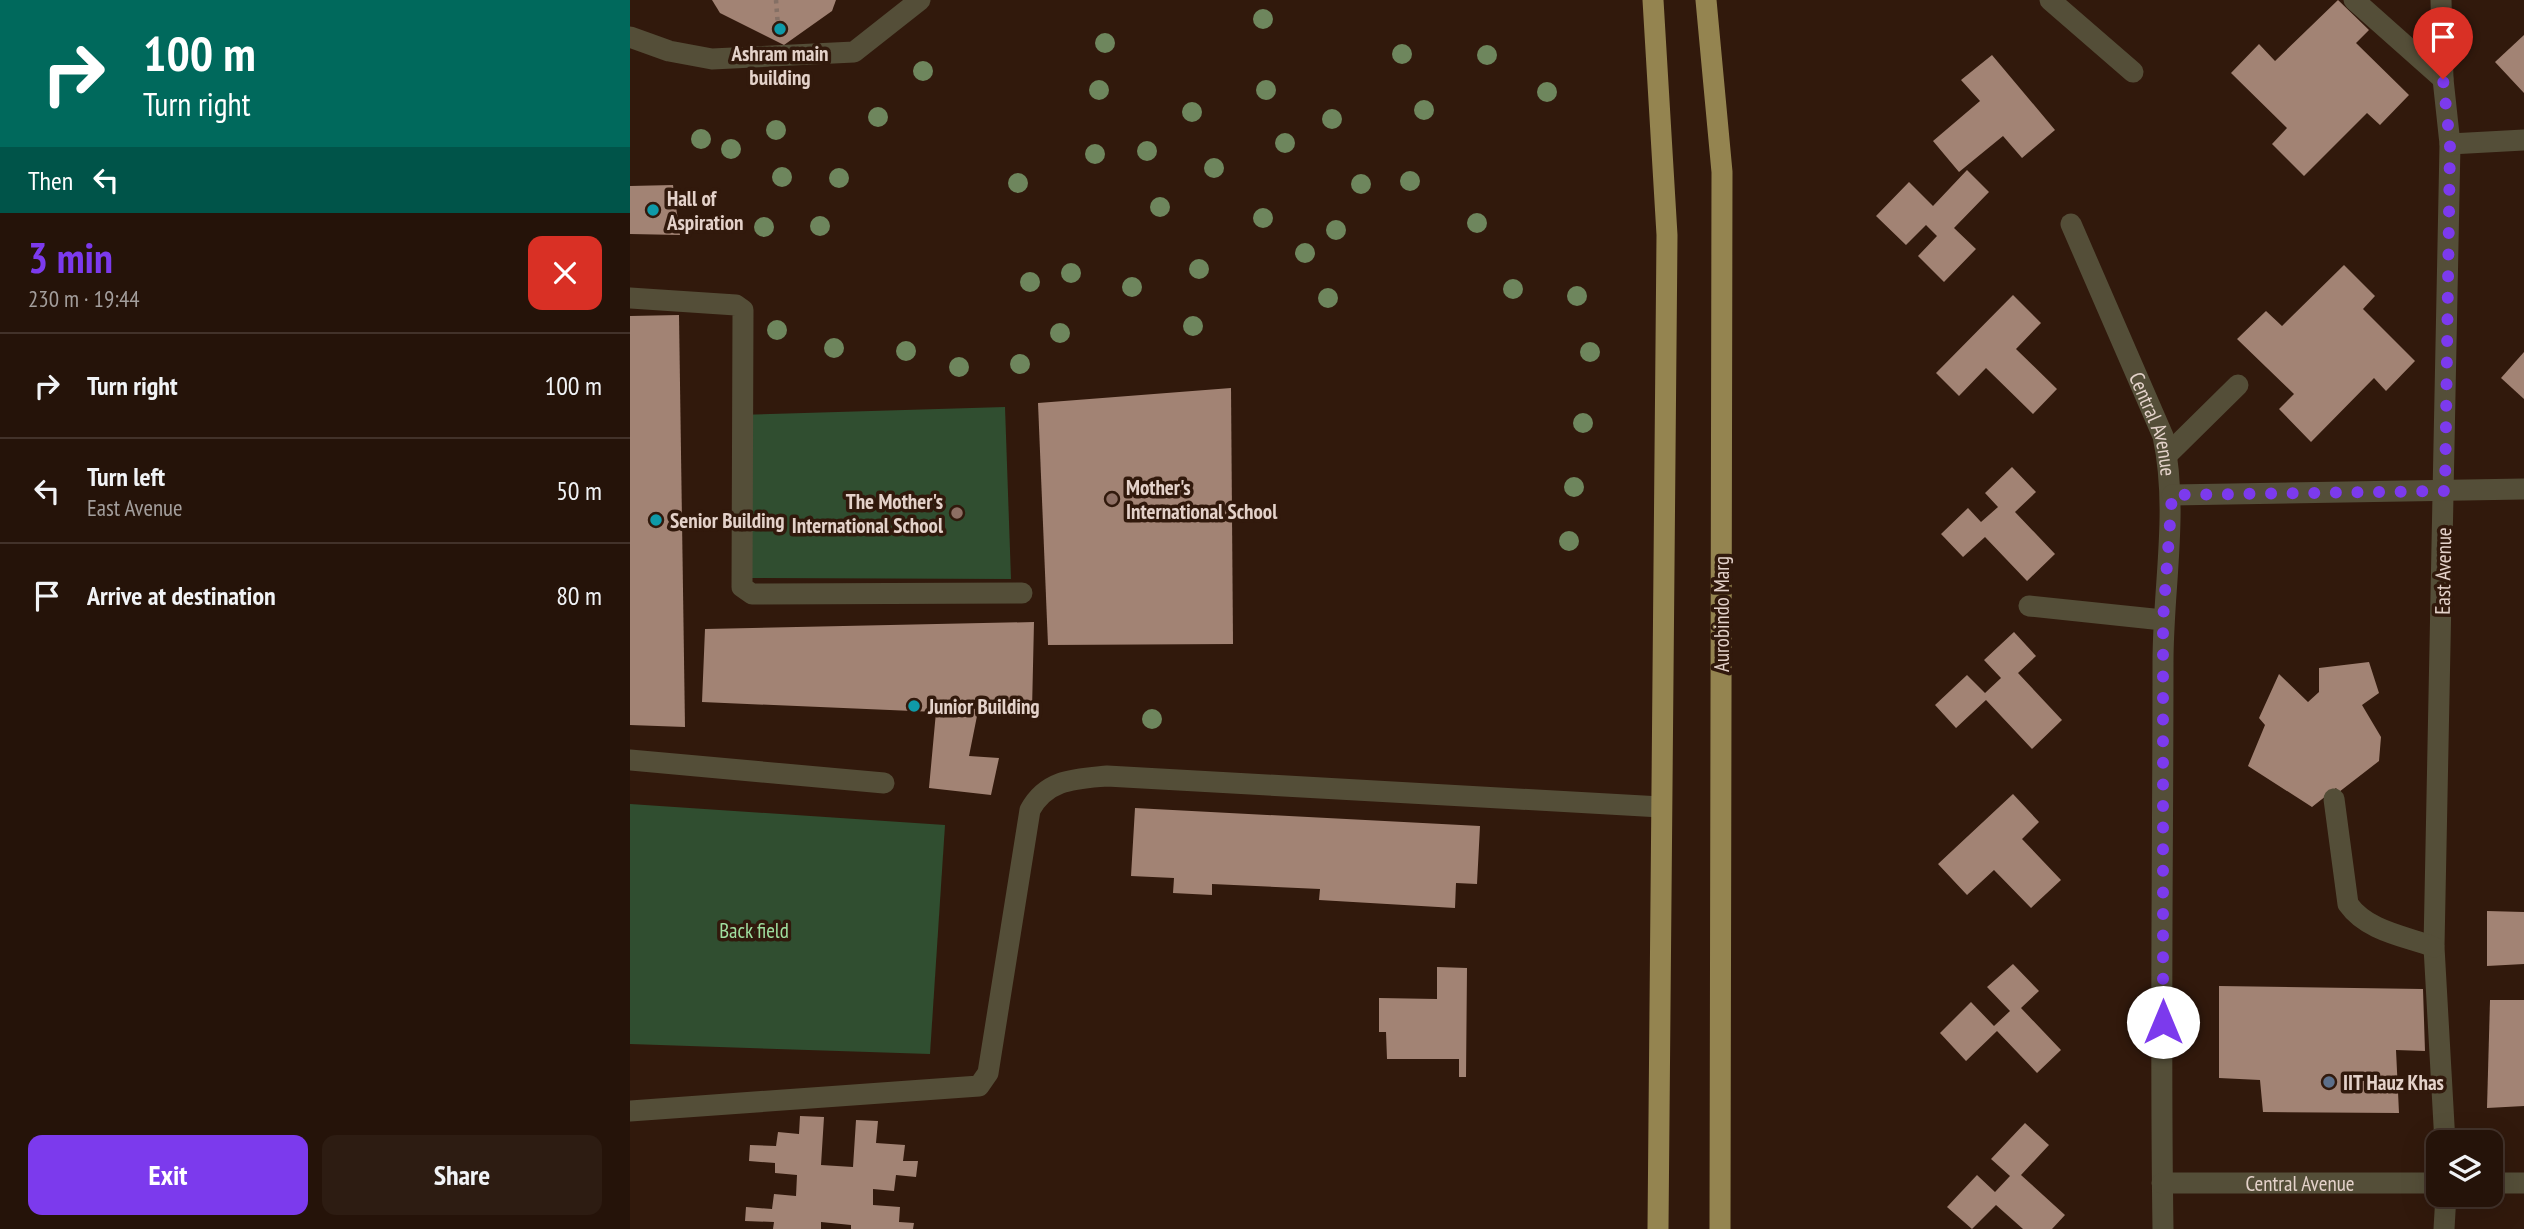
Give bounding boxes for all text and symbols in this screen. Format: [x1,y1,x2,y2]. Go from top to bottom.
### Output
pin [2413,7,2473,79]
icon: arrive [2424,18,2462,56]
text: 100 m [143,21,256,85]
marker: Ashram main building [772,21,788,37]
icon: right [28,28,119,119]
place label: Ashram main building [730,40,829,91]
text: Turn right [143,83,251,125]
icon: left [87,161,125,199]
text: Then [28,164,73,197]
place label: Hall of Aspiration [666,185,743,236]
marker: Hall of Aspiration [645,202,661,218]
text: 3 min [28,230,113,285]
button: close [528,236,602,310]
text: 230 m · 19:44 [28,284,140,313]
icon: right [28,367,66,405]
street label: Central Avenue [2123,368,2182,477]
text: Turn right [87,369,178,402]
text: 100 m [544,369,602,402]
text: Turn left [87,460,165,493]
icon: left [28,472,66,510]
text: 50 m [556,474,602,507]
place label: Mother's International School [1126,474,1278,525]
place label: The Mother's International School [792,488,944,539]
marker: Mother's International School [1104,491,1120,507]
text: East Avenue [87,493,183,522]
marker: The Mother's International School [949,505,965,521]
place label: Senior Building [670,507,784,534]
marker: Senior Building [648,512,664,528]
street label: East Avenue [2429,527,2457,615]
street label: Aurobindo Marg [1708,556,1735,672]
icon: arrive [28,577,66,615]
text: Arrive at destination [87,579,276,612]
text: 80 m [556,579,602,612]
place label: Junior Building [927,693,1040,720]
marker: Junior Building [906,698,922,714]
park label: Back field [719,917,789,944]
position arrow [2126,985,2200,1059]
place label: IIT Hauz Khas [2343,1069,2444,1096]
marker: IIT Hauz Khas [2321,1074,2337,1090]
map controls [2426,1130,2503,1207]
button: layers [2426,1130,2503,1207]
button: Exit [28,1135,308,1215]
button: Share [322,1135,602,1215]
street label: Central Avenue [2246,1170,2354,1197]

